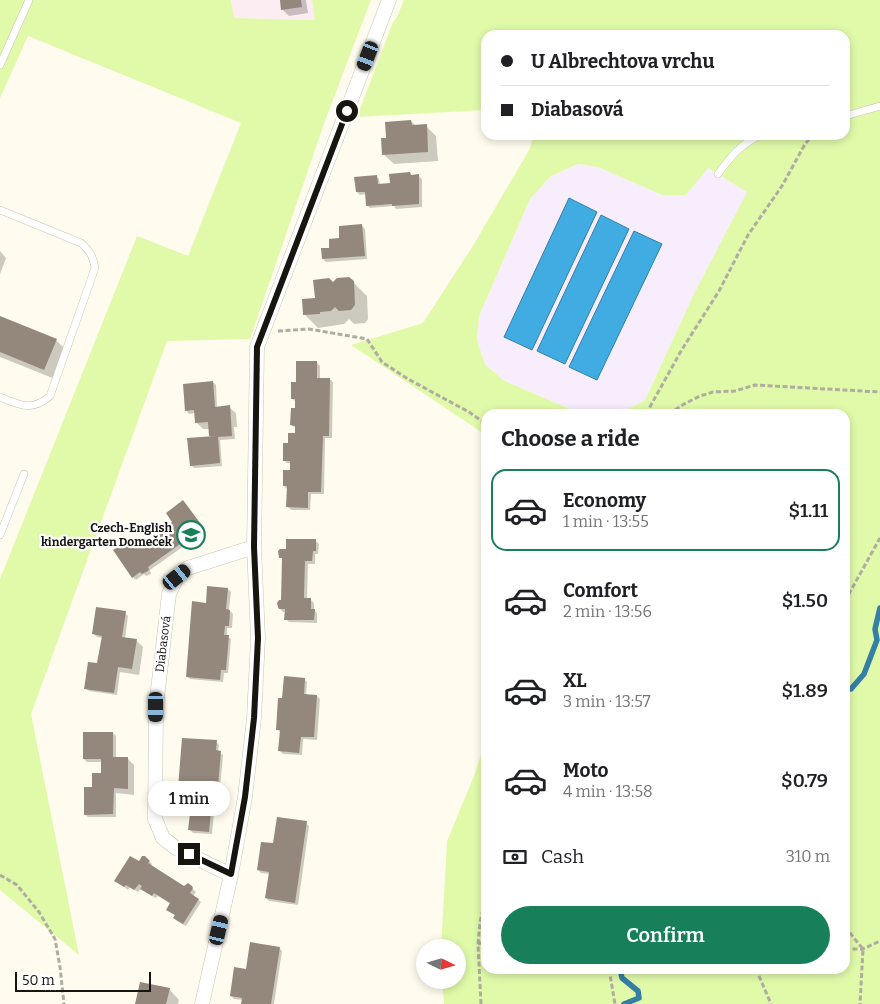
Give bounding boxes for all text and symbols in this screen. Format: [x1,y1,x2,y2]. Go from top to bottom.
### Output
car [355,39,380,73]
text: U Albrechtova vrchu [531,50,714,73]
text: Diabasová [531,98,623,121]
route start [336,100,358,122]
text: Choose a ride [501,425,640,452]
icon: car [503,488,548,533]
text: Economy [563,489,646,512]
text: $1.11 [788,499,828,522]
text: 1 min · 13:55 [563,512,649,531]
school or university icon: Czech-English kindergarten Domeček [176,520,206,550]
place label: Czech-English kindergarten Domeček [41,521,173,549]
car [160,562,193,592]
icon: car [503,578,548,623]
text: Comfort [563,579,638,602]
text: $1.50 [782,589,828,612]
text: 2 min · 13:56 [563,602,652,621]
street label: Diabasová [153,614,173,673]
icon: car [503,668,548,713]
text: XL [563,669,587,692]
text: $1.89 [781,679,828,702]
car [148,692,163,722]
text: 3 min · 13:57 [563,692,651,711]
icon: car [503,758,548,803]
text: Moto [563,759,609,782]
text: $0.79 [781,769,828,792]
callout: 1 min [148,782,230,816]
text: 4 min · 13:58 [563,782,653,801]
text: 1 min [169,789,209,808]
route end [178,843,200,865]
icon: cash [501,843,529,871]
text: Cash [541,845,584,868]
text: 310 m [786,847,830,866]
button: Confirm [501,906,830,964]
car [208,914,229,946]
north arrow [416,939,466,989]
map controls [416,939,466,989]
scale bar [15,969,151,992]
text: 50 m [22,972,55,989]

